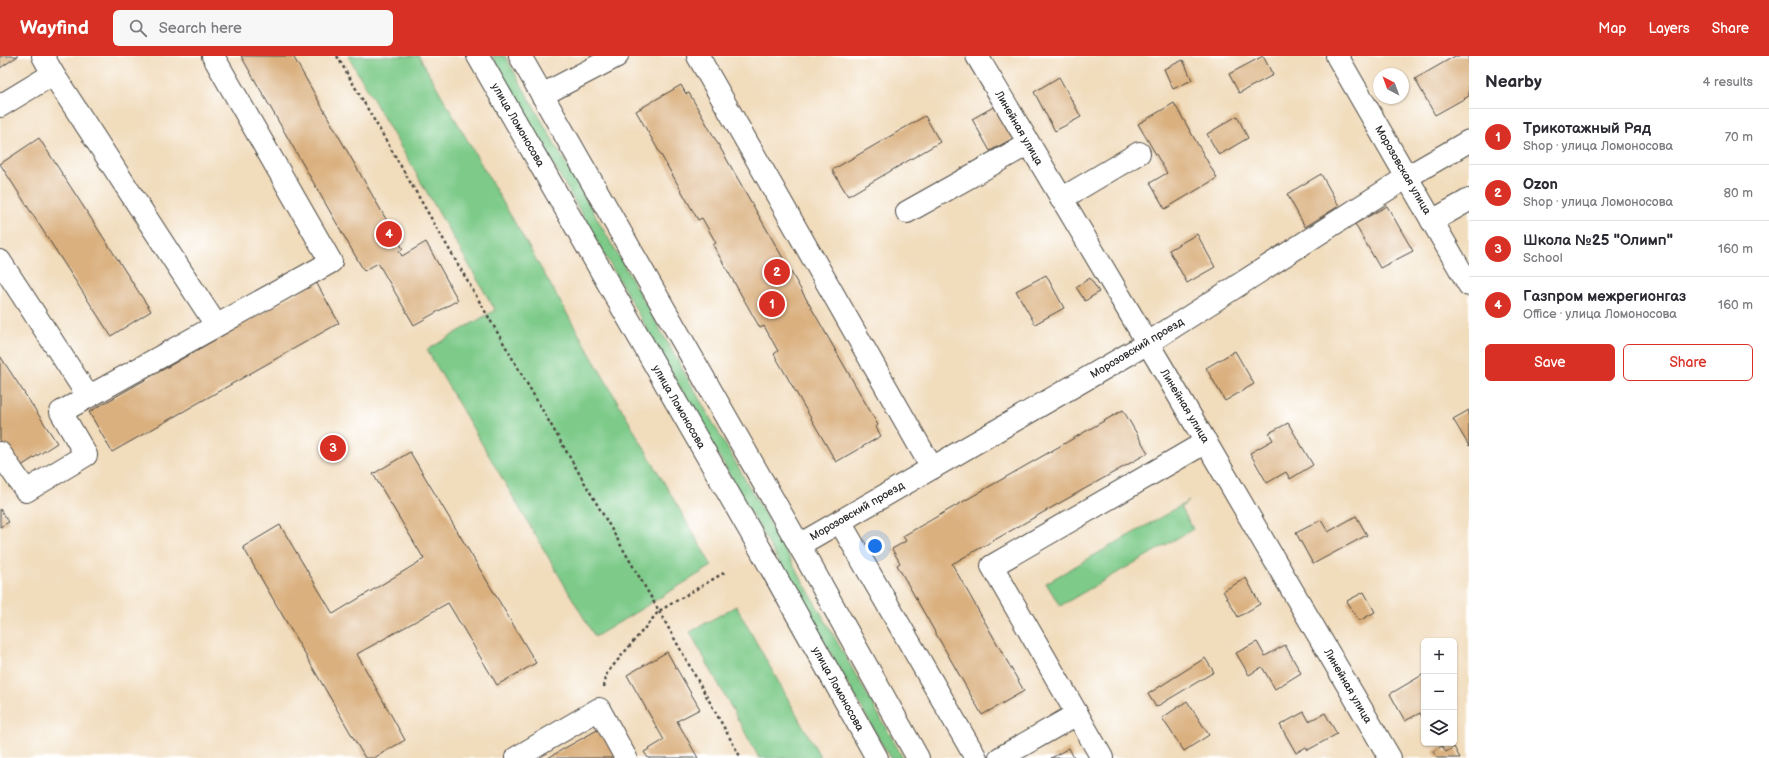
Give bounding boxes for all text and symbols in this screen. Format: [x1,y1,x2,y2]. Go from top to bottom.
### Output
search box [113,10,393,46]
text: Wayfind [20,17,89,40]
icon: search [127,17,149,39]
text: Search here [159,19,242,38]
text: Map [1598,20,1626,37]
text: Layers [1648,20,1690,37]
text: Share [1712,20,1749,37]
north arrow [1373,68,1409,104]
text: Nearby [1485,72,1542,92]
text: 4 results [1703,74,1753,90]
street label: улица Ломоносова [489,81,547,170]
street label: Линейная улица [992,88,1046,168]
text: Трикотажный Ряд [1523,119,1651,138]
street label: Морозовская улица [1372,123,1434,217]
text: 1 [1495,129,1501,145]
text: 70 m [1725,129,1753,145]
text: Shop · улица Ломоносова [1523,138,1673,154]
text: Ozon [1523,175,1558,194]
text: 2 [1494,185,1502,201]
text: 80 m [1724,185,1753,201]
text: Shop · улица Ломоносова [1523,194,1673,210]
pin: 4 [376,219,402,249]
text: Школа №25 "Олимп" [1523,231,1673,250]
text: 3 [1494,241,1502,257]
text: 160 m [1718,241,1753,257]
text: School [1523,250,1563,266]
pin: 2 [764,257,790,287]
text: Газпром межрегионгаз [1523,287,1686,306]
pin: 1 [759,289,785,319]
text: 4 [1494,297,1502,313]
text: 160 m [1718,297,1753,313]
text: Office · улица Ломоносова [1523,306,1677,322]
street label: Морозовский проезд [1088,315,1186,381]
button: Save [1485,344,1615,381]
button: Share [1623,344,1753,381]
street label: улица Ломоносова [650,363,708,452]
street label: Линейная улица [1157,366,1212,446]
pin: 3 [320,433,346,463]
street label: Морозовский проезд [808,479,907,543]
your location [865,536,885,556]
map controls [1421,638,1457,746]
button: + [1421,638,1457,674]
street label: улица Ломоносова [809,645,867,734]
street label: Линейная улица [1321,646,1375,726]
button: − [1421,674,1457,710]
button: layers [1421,710,1457,746]

